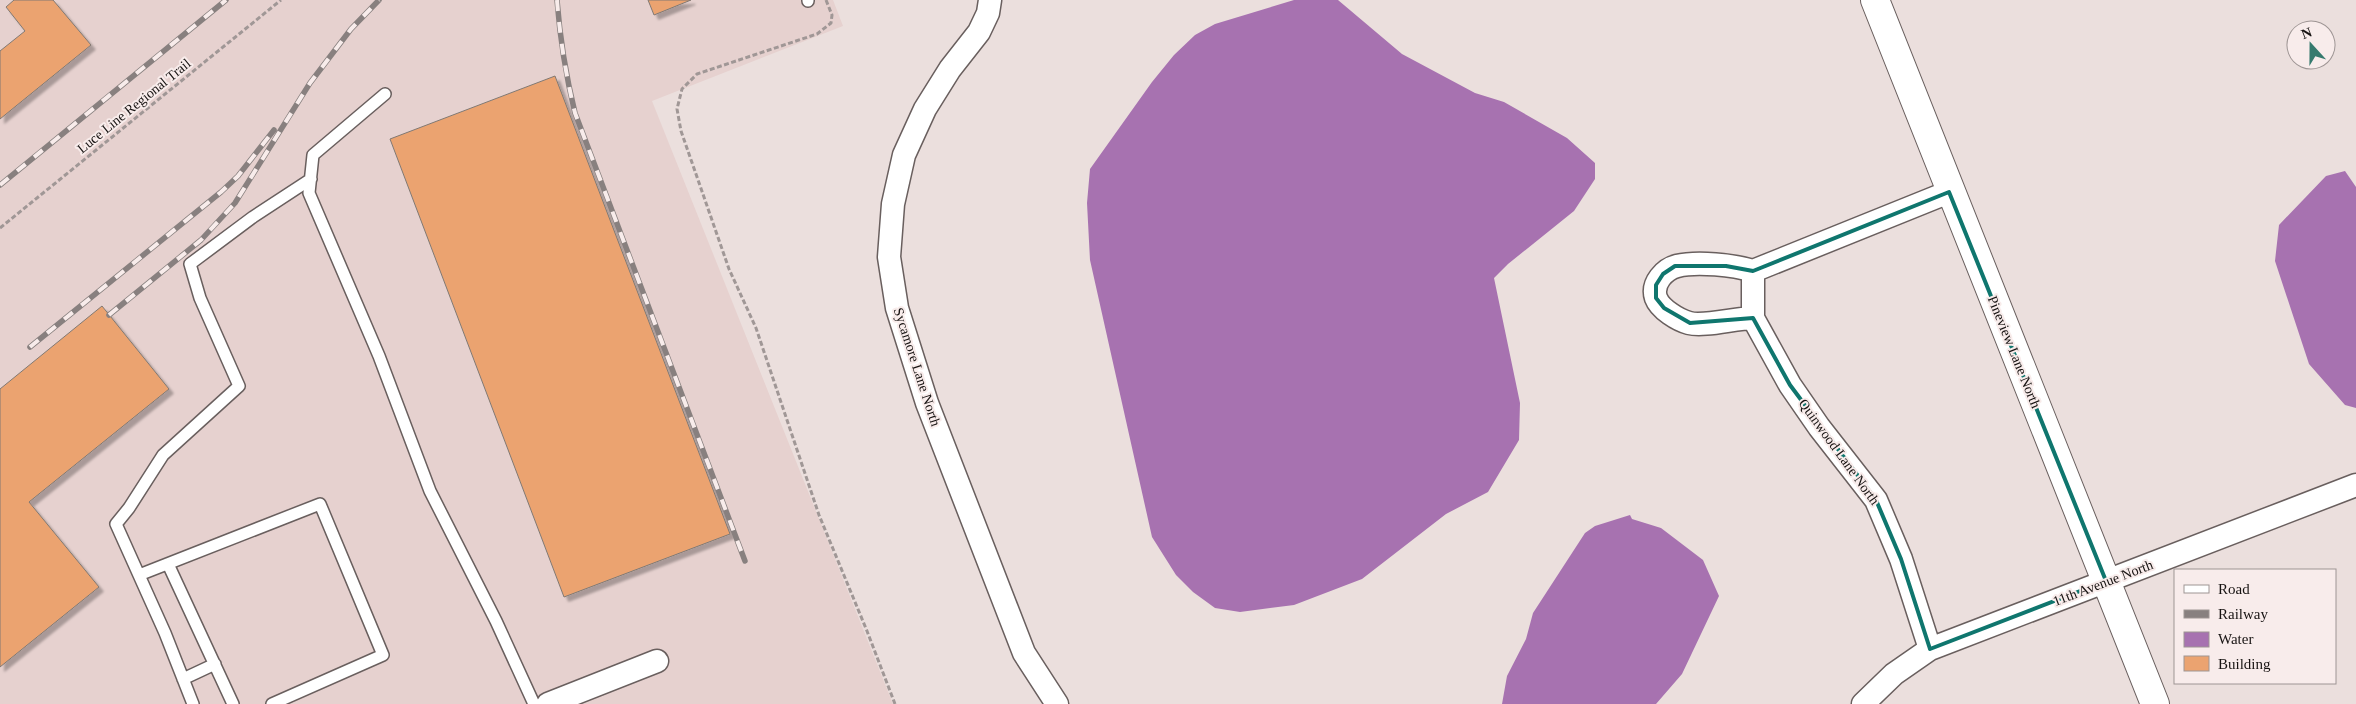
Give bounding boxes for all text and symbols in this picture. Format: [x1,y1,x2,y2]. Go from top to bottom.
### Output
north arrow [2286,20,2336,70]
text: N [2299,25,2314,42]
street label: Luce Line Regional Trail [74,56,194,156]
street label: Pineview Lane North [1985,294,2043,410]
street label: Sycamore Lane North [891,306,943,428]
street label: Quinwood Lane North [1796,396,1882,508]
street label: 11th Avenue North [2051,557,2155,609]
legend [2174,569,2336,684]
text: Road [2218,581,2250,597]
text: Railway [2218,606,2268,622]
text: Water [2218,631,2253,647]
text: Building [2218,656,2271,672]

